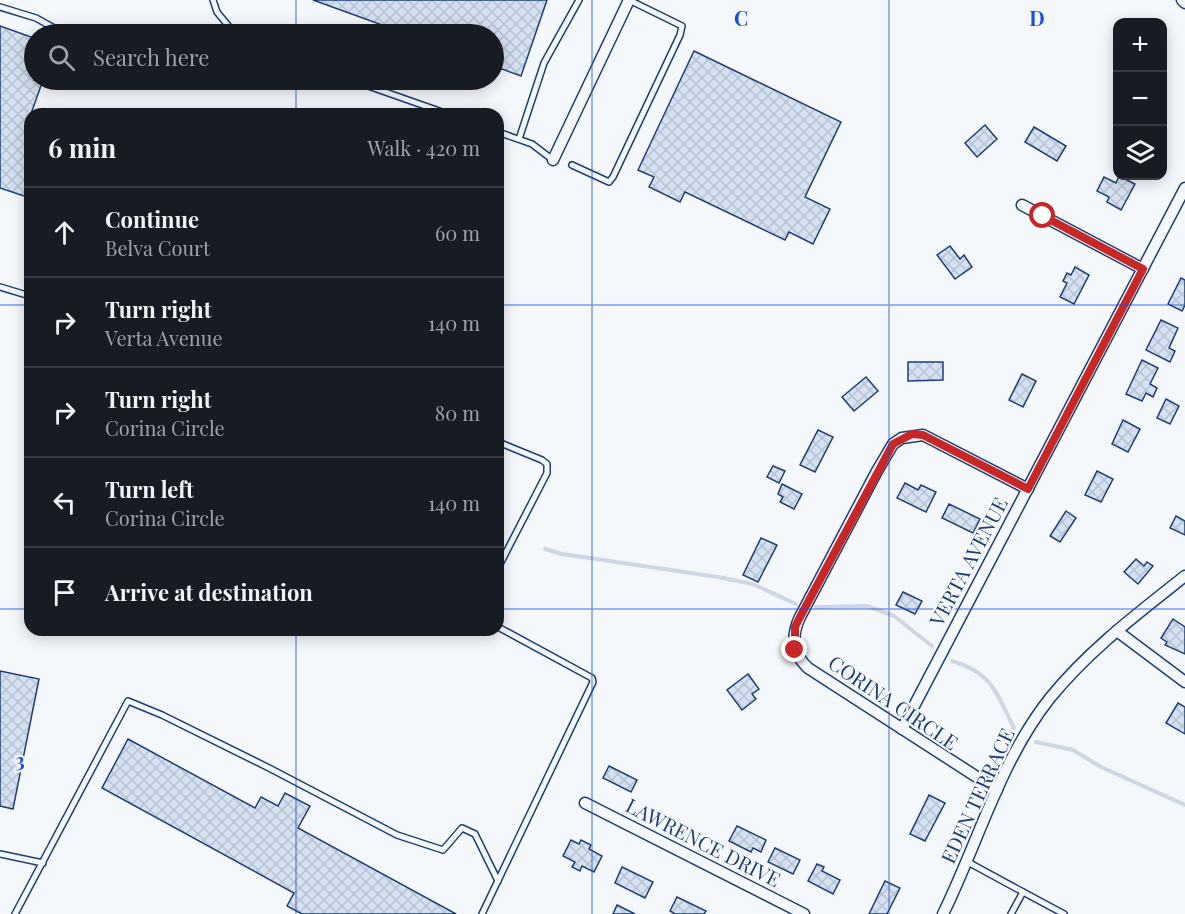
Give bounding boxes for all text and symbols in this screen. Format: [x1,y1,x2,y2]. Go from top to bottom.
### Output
text: C [734,4,748,31]
text: D [1029,4,1045,31]
map controls [1113,18,1167,180]
button: + [1113,18,1167,72]
search box [24,24,504,90]
icon: search [45,41,78,74]
text: Search here [93,42,209,72]
button: − [1113,72,1167,126]
button: layers [1113,126,1167,180]
text: 6 min [48,130,116,165]
text: Walk · 420 m [367,134,480,161]
route start [1029,202,1055,228]
text: Continue [105,204,199,234]
icon: ahead [48,216,81,249]
text: 60 m [435,219,480,246]
text: Belva Court [105,234,210,261]
text: Turn right [105,294,211,324]
icon: right [48,306,81,339]
text: 140 m [428,309,480,336]
text: Verta Avenue [105,324,223,351]
text: Turn right [105,384,211,414]
icon: right [48,396,81,429]
text: 80 m [435,399,480,426]
text: Corina Circle [105,414,225,441]
text: Turn left [105,474,194,504]
icon: left [48,486,81,519]
text: 140 m [428,489,480,516]
street label: VERTA AVENUE [922,492,1013,631]
text: Corina Circle [105,504,225,531]
icon: arrive [48,576,81,609]
text: Arrive at destination [105,577,313,607]
route end [781,636,807,662]
street label: CORINA CIRCLE [824,648,964,755]
street label: EDEN TERRACE [934,723,1020,867]
text: 3 [15,746,25,773]
street label: LAWRENCE DRIVE [622,791,786,892]

